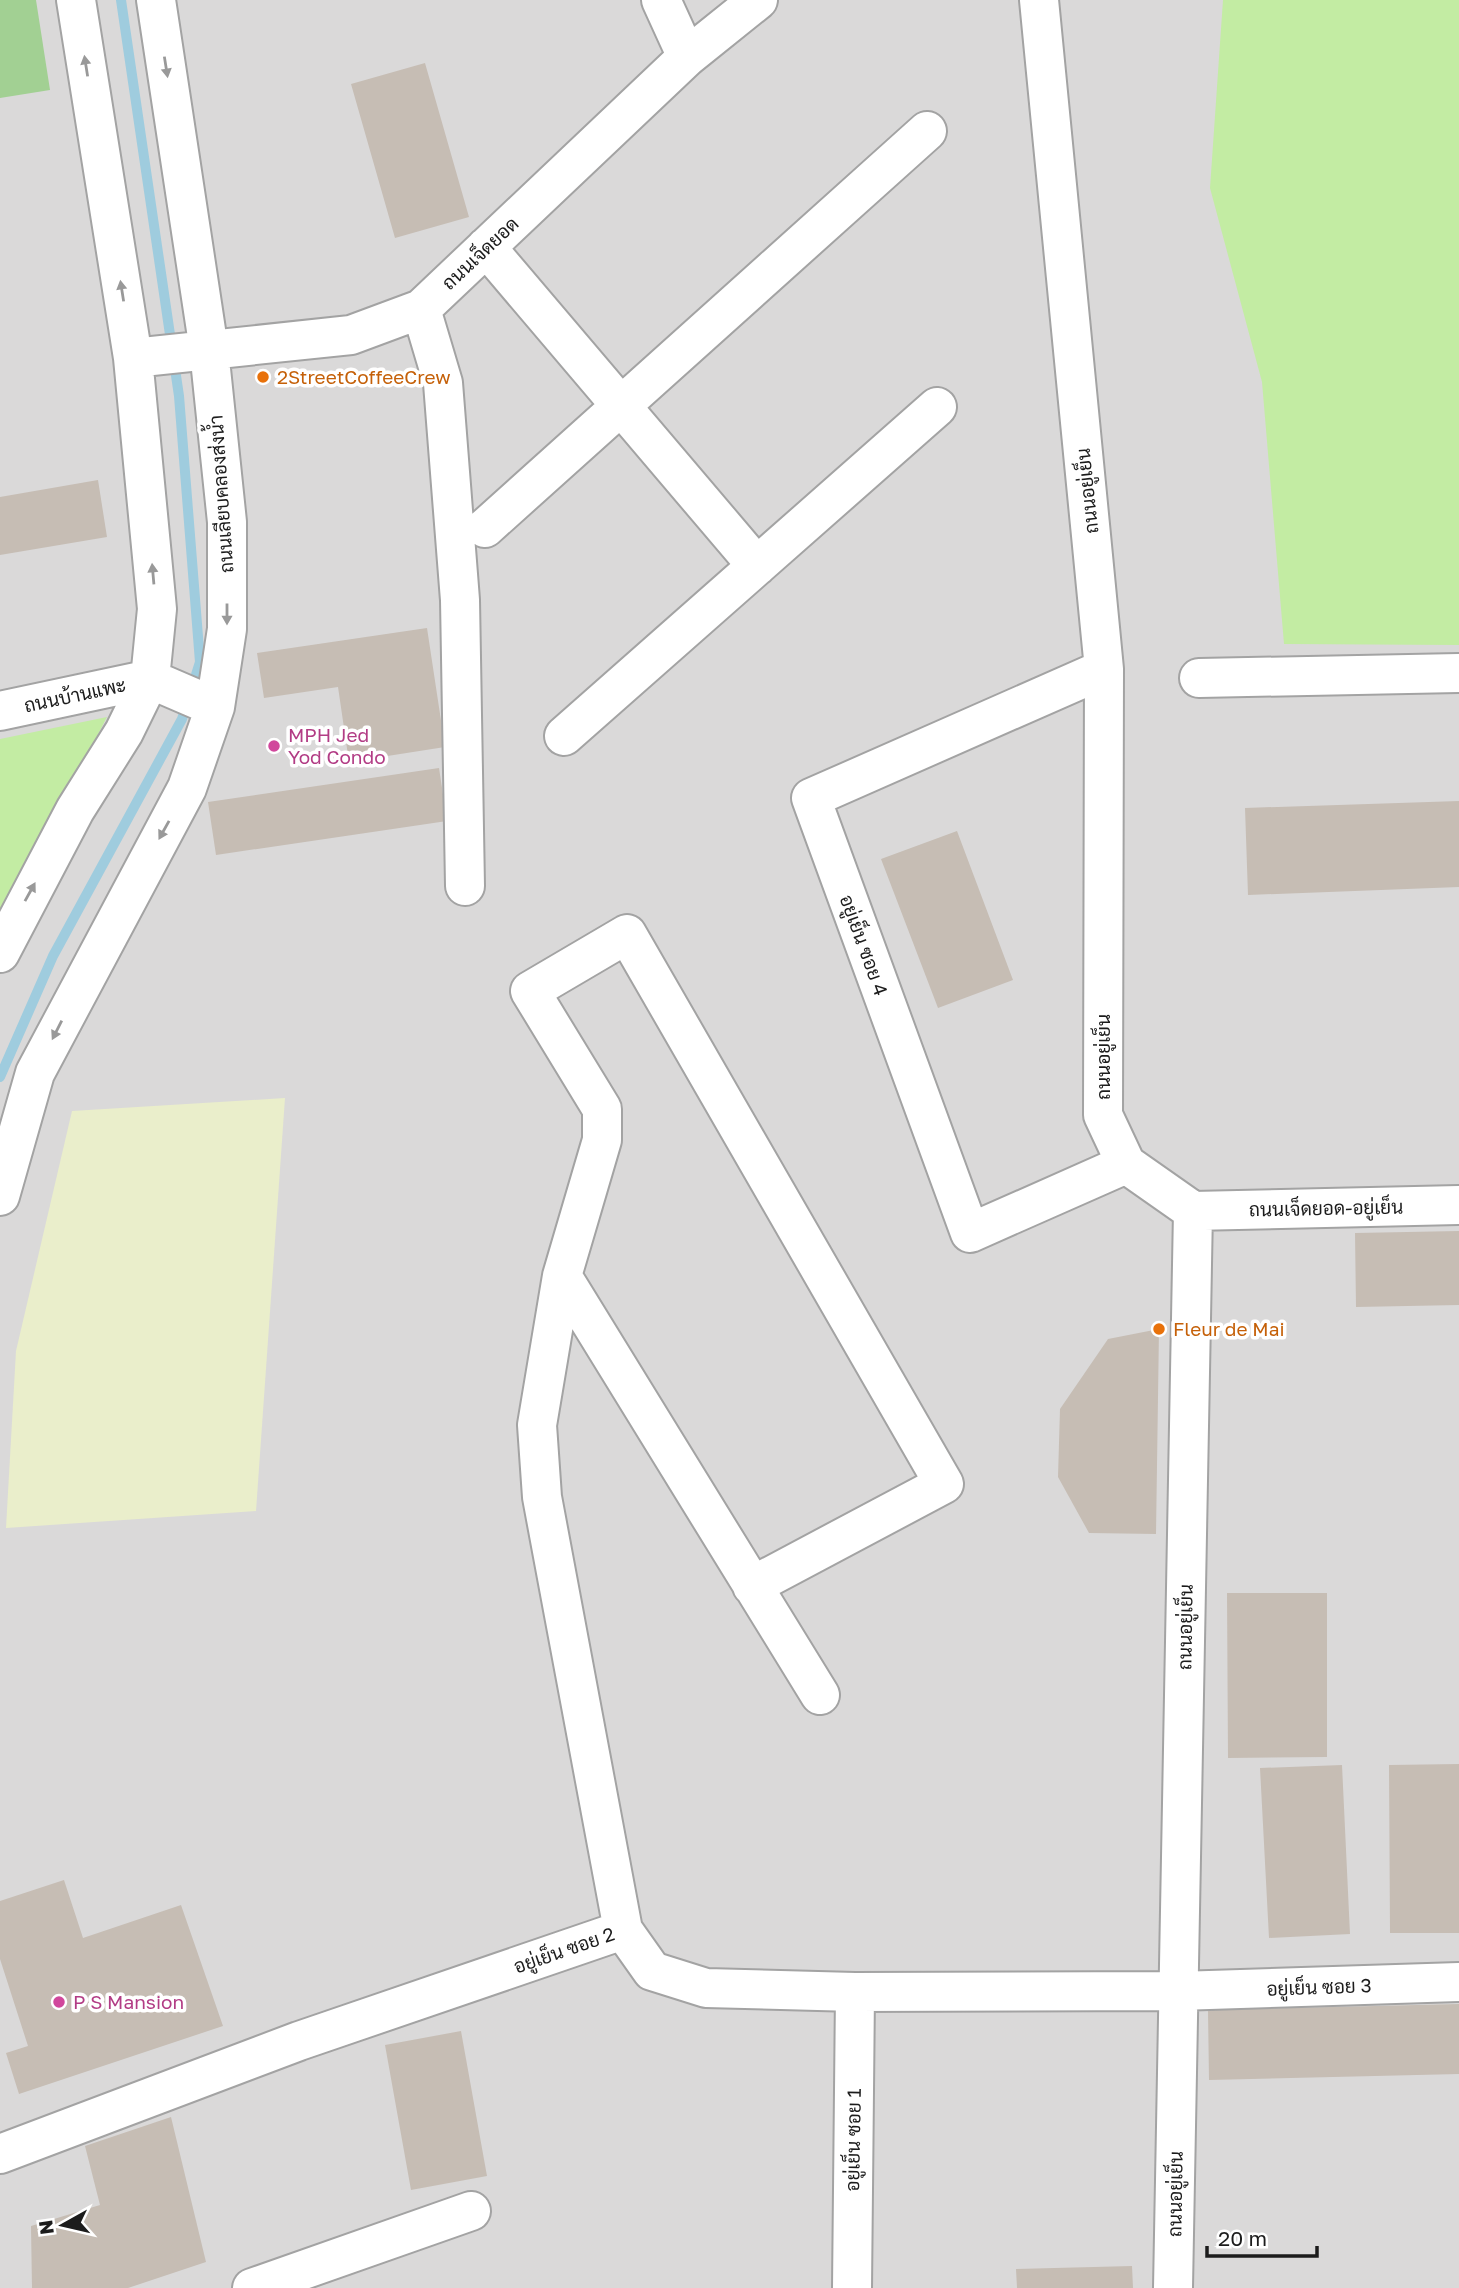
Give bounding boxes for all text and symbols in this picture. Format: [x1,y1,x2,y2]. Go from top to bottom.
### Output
one-way arrow [81,55,92,77]
one-way arrow [161,57,172,79]
street label: ถนนเจ็ดยอด [436,211,523,294]
one-way arrow [116,280,127,302]
place label: 2StreetCoffeeCrew [277,365,451,388]
marker: 2StreetCoffeeCrew [255,369,271,385]
street label: ถนนเลียบคลองส่งน้ำ [201,414,238,574]
street label: ถนนอยู่เย็น [1070,447,1105,535]
one-way arrow [147,563,158,585]
one-way arrow [221,603,233,625]
street label: ถนนบ้านแพะ [22,672,128,717]
place label: MPH Jed Yod Condo [288,723,386,768]
marker: MPH Jed Yod Condo [266,738,282,754]
one-way arrow [158,820,170,839]
one-way arrow [24,882,36,901]
street label: อยู่เย็น ซอย 4 [833,891,894,999]
street label: ถนนอยู่เย็น [1090,1014,1117,1100]
one-way arrow [51,1021,63,1040]
street label: ถนนเจ็ดยอด-อยู่เย็น [1249,1194,1403,1223]
place label: Fleur de Mai [1173,1317,1285,1340]
marker: Fleur de Mai [1151,1321,1167,1337]
street label: ถนนอยู่เย็น [1171,1584,1200,1670]
street label: อยู่เย็น ซอย 2 [510,1921,618,1980]
street label: อยู่เย็น ซอย 3 [1266,1972,1372,2003]
place label: P S Mansion [73,1990,184,2013]
marker: P S Mansion [51,1994,67,2010]
street label: อยู่เย็น ซอย 1 [839,2088,868,2192]
street label: ถนนอยู่เย็น [1161,2151,1190,2237]
north arrow [28,2190,98,2260]
scale bar [1207,2214,1317,2258]
text: N [33,2219,58,2236]
text: 20 m [1218,2225,1267,2251]

